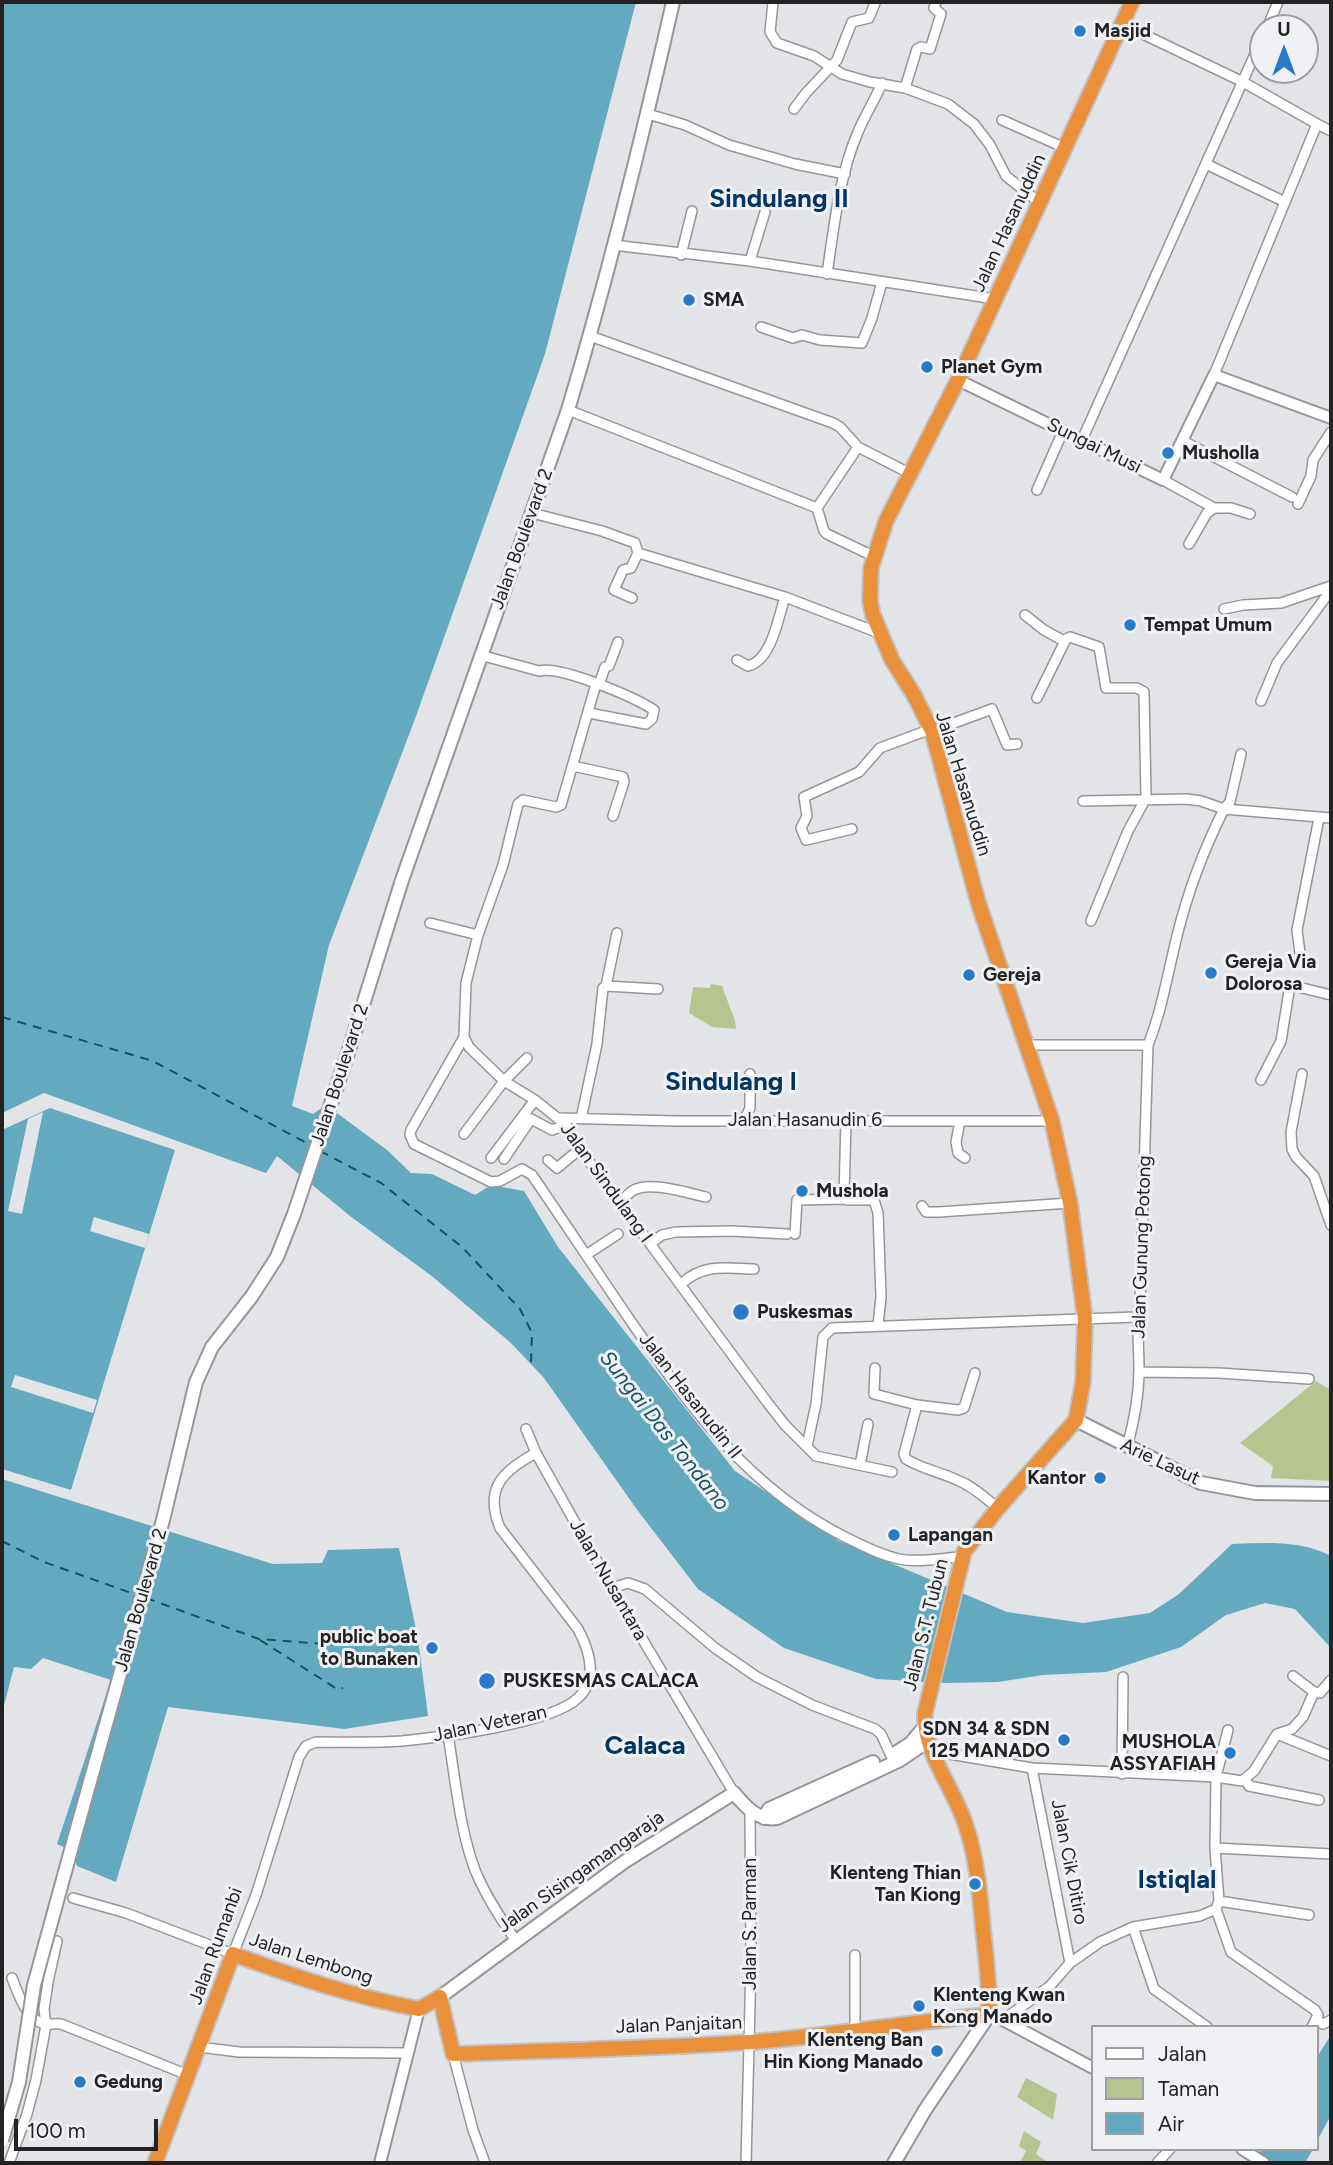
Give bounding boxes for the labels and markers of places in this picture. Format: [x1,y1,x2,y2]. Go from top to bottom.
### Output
place label: Masjid [1094,20,1151,42]
marker: Masjid [1072,23,1088,39]
place label: SMA [703,289,744,311]
marker: SMA [681,292,697,308]
place label: Planet Gym [941,356,1042,378]
marker: Planet Gym [919,359,935,375]
place label: Musholla [1182,442,1259,464]
marker: Musholla [1160,445,1176,461]
place label: Tempat Umum [1144,614,1272,636]
marker: Tempat Umum [1122,617,1138,633]
place label: Gereja Via Dolorosa [1225,951,1316,995]
place label: Gereja [983,964,1041,986]
marker: Gereja Via Dolorosa [1203,965,1219,981]
marker: Gereja [961,967,977,983]
place label: Mushola [816,1180,889,1202]
marker: Mushola [794,1183,810,1199]
place label: Puskesmas [757,1301,853,1323]
marker: Puskesmas [731,1302,751,1322]
place label: Kantor [1027,1467,1086,1489]
marker: Kantor [1092,1470,1108,1486]
place label: Lapangan [908,1524,993,1546]
marker: Lapangan [886,1527,902,1543]
place label: public boat to Bunaken [320,1626,418,1670]
marker: public boat to Bunaken [424,1640,440,1656]
place label: PUSKESMAS CALACA [503,1670,699,1692]
marker: PUSKESMAS CALACA [477,1671,497,1691]
place label: SDN 34 & SDN 125 MANADO [923,1718,1050,1762]
place label: MUSHOLA ASSYAFIAH [1110,1731,1216,1775]
marker: SDN 34 & SDN 125 MANADO [1056,1732,1072,1748]
marker: MUSHOLA ASSYAFIAH [1222,1745,1238,1761]
place label: Klenteng Thian Tan Kiong [830,1862,961,1906]
marker: Klenteng Thian Tan Kiong [967,1876,983,1892]
place label: Klenteng Kwan Kong Manado [933,1984,1065,2028]
marker: Klenteng Kwan Kong Manado [911,1998,927,2014]
place label: Klenteng Ban Hin Kiong Manado [763,2029,923,2073]
marker: Klenteng Ban Hin Kiong Manado [929,2043,945,2059]
place label: Gedung [94,2071,163,2093]
marker: Gedung [72,2074,88,2090]

